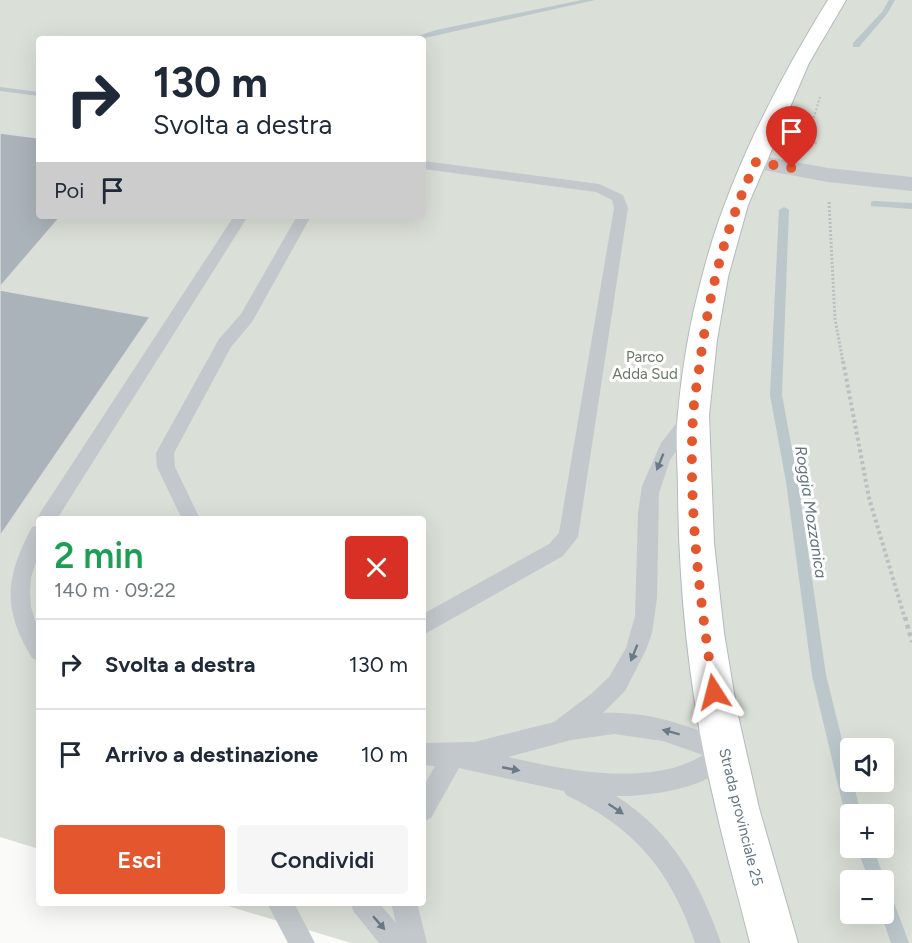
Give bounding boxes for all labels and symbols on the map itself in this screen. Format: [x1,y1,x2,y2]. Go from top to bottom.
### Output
pin [766,106,817,168]
park label: Parco Adda Sud [612,348,678,383]
water label: Roggia Mozzanica [791,444,831,580]
one-way arrow [655,453,664,471]
one-way arrow [629,644,638,662]
position arrow [682,660,746,724]
one-way arrow [661,727,680,737]
street label: Strada provinciale 25 [715,746,767,888]
one-way arrow [501,765,520,774]
one-way arrow [608,803,624,814]
one-way arrow [372,916,386,931]

